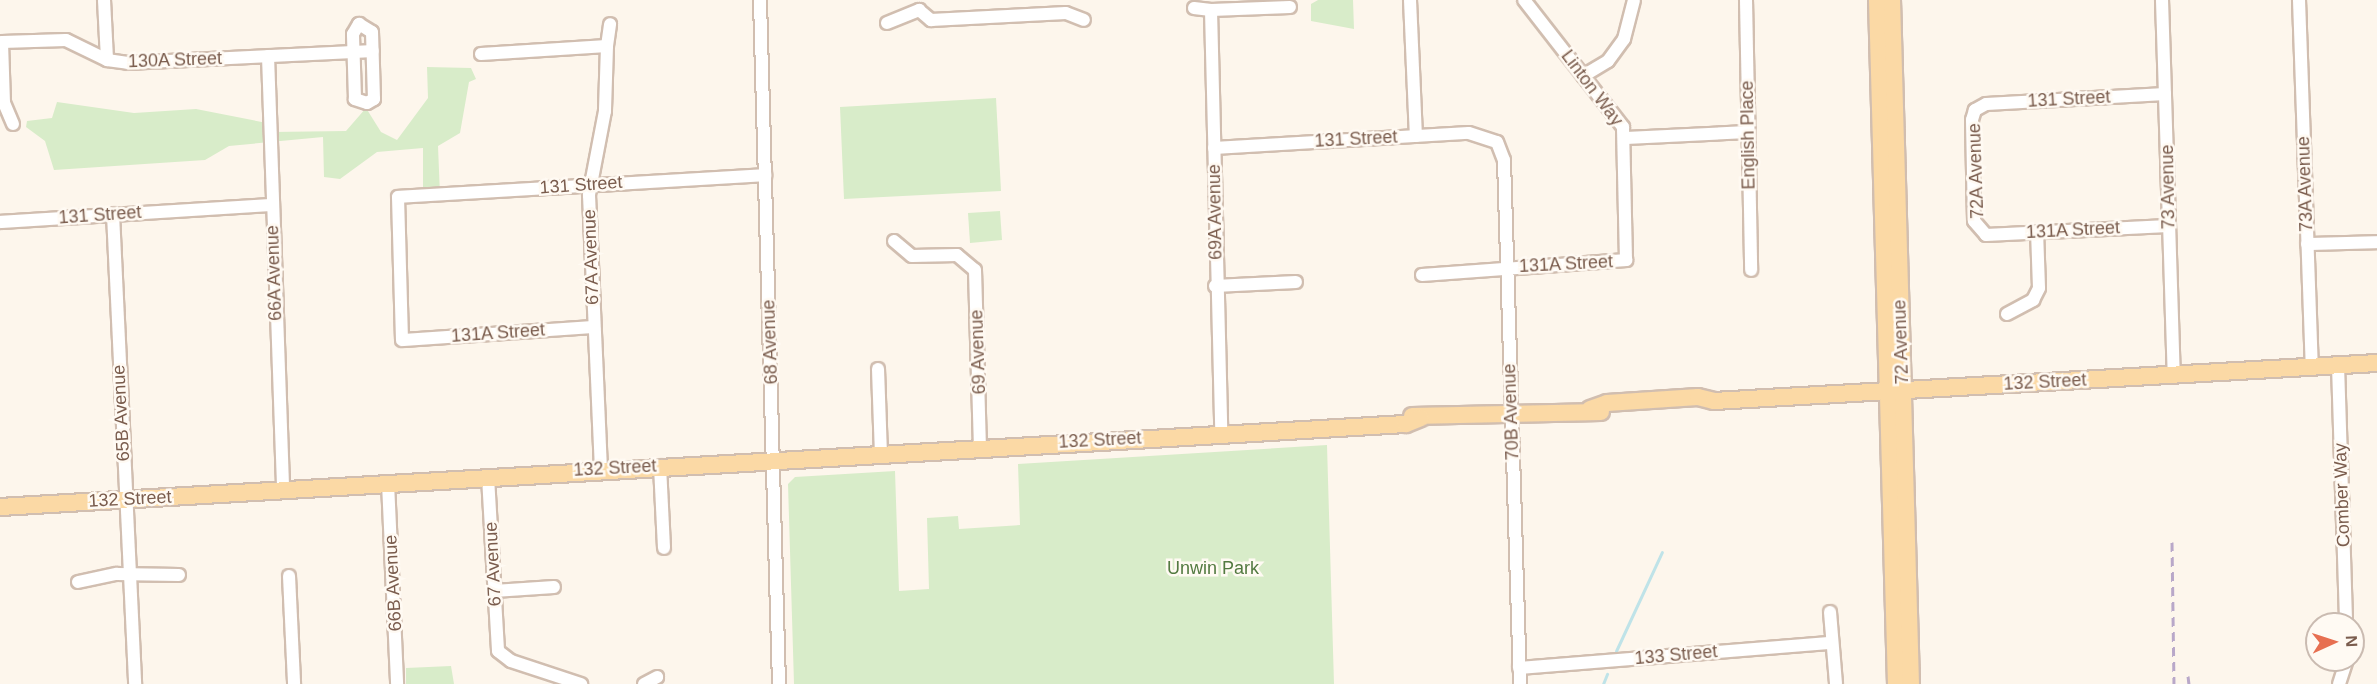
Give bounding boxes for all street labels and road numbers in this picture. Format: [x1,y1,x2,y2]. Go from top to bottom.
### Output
street label: Linton Way [1556,46,1628,130]
street label: 130A Street [127,48,223,72]
street label: English Place [1736,80,1760,190]
street label: 131 Street [2027,86,2111,112]
street label: 72A Avenue [1964,122,1988,220]
street label: 131 Street [1314,126,1398,152]
street label: 73A Avenue [2293,135,2317,233]
street label: 73 Avenue [2156,144,2180,230]
street label: 69A Avenue [1203,163,1227,261]
street label: 131 Street [539,171,623,199]
street label: 131 Street [58,201,142,229]
street label: 67A Avenue [579,208,603,306]
street label: 131A Street [2025,217,2121,243]
street label: 66A Avenue [262,224,286,322]
street label: 131A Street [1518,251,1614,277]
street label: 68 Avenue [758,299,782,385]
street label: 72 Avenue [1889,299,1913,385]
street label: 69 Avenue [966,309,990,395]
street label: 131A Street [450,319,546,347]
street label: 70B Avenue [1499,363,1523,461]
street label: 65B Avenue [108,364,134,462]
street label: 132 Street [2003,369,2087,395]
street label: 132 Street [1058,427,1142,453]
street label: Comber Way [2329,442,2355,548]
street label: 132 Street [573,455,657,481]
street label: 132 Street [88,486,172,512]
street label: 67 Avenue [480,521,506,607]
street label: 66B Avenue [380,534,406,632]
street label: 133 Street [1634,641,1718,669]

